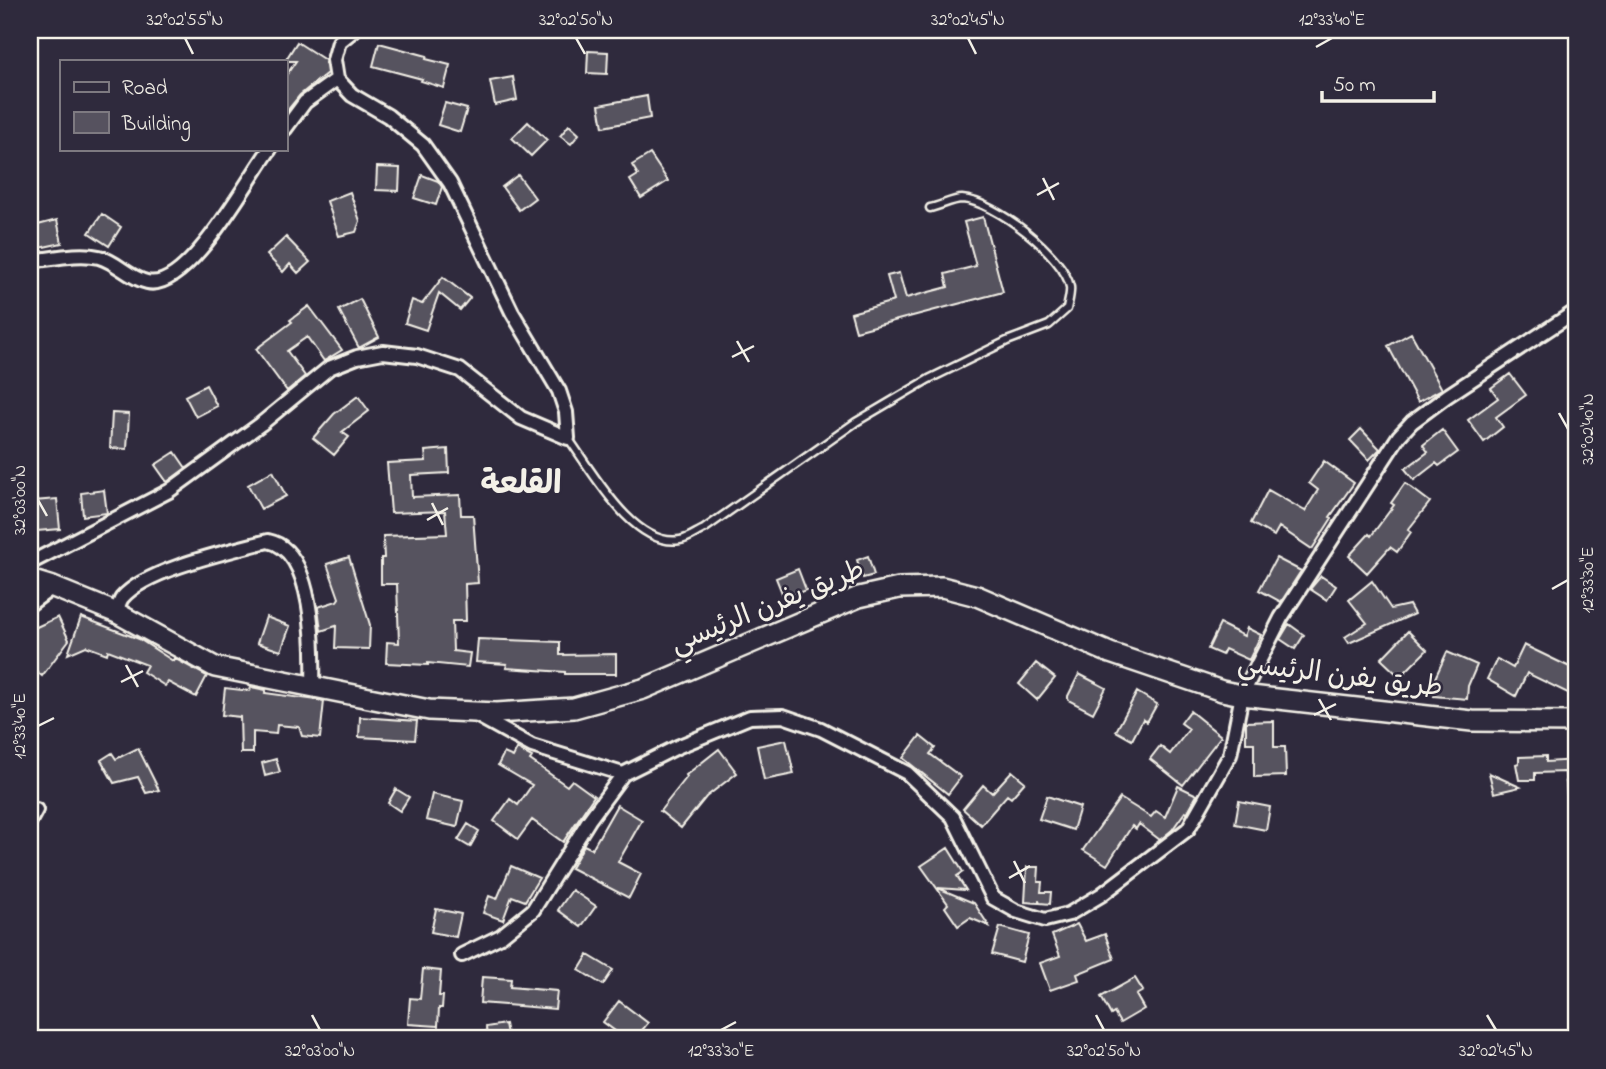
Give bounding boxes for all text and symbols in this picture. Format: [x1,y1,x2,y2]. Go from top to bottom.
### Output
text: 32°02'55"N [147,8,223,34]
text: 32°02'50"N [539,8,613,34]
text: 32°02'45"N [931,8,1005,34]
text: 12°33'40"E [1299,8,1365,34]
legend [60,60,287,150]
scale bar [1322,60,1434,104]
text: 50 m [1333,71,1376,101]
text: Road [122,74,168,104]
text: Building [121,110,191,142]
text: 32°02'40"N [1576,393,1602,465]
district label: القلعة [481,462,561,509]
text: 32°03'00"N [8,465,34,535]
text: 12°33'30"E [1576,547,1602,613]
street label: طريق يفرن الرئيسي [665,550,872,667]
street label: طريق يفرن الرئيسي [1235,644,1445,711]
text: 12°33'40"E [8,693,34,759]
text: 32°03'00"N [285,1039,355,1065]
text: 12°33'30"E [688,1039,754,1065]
text: 32°02'50"N [1067,1039,1141,1065]
text: 32°02'45"N [1459,1039,1533,1065]

